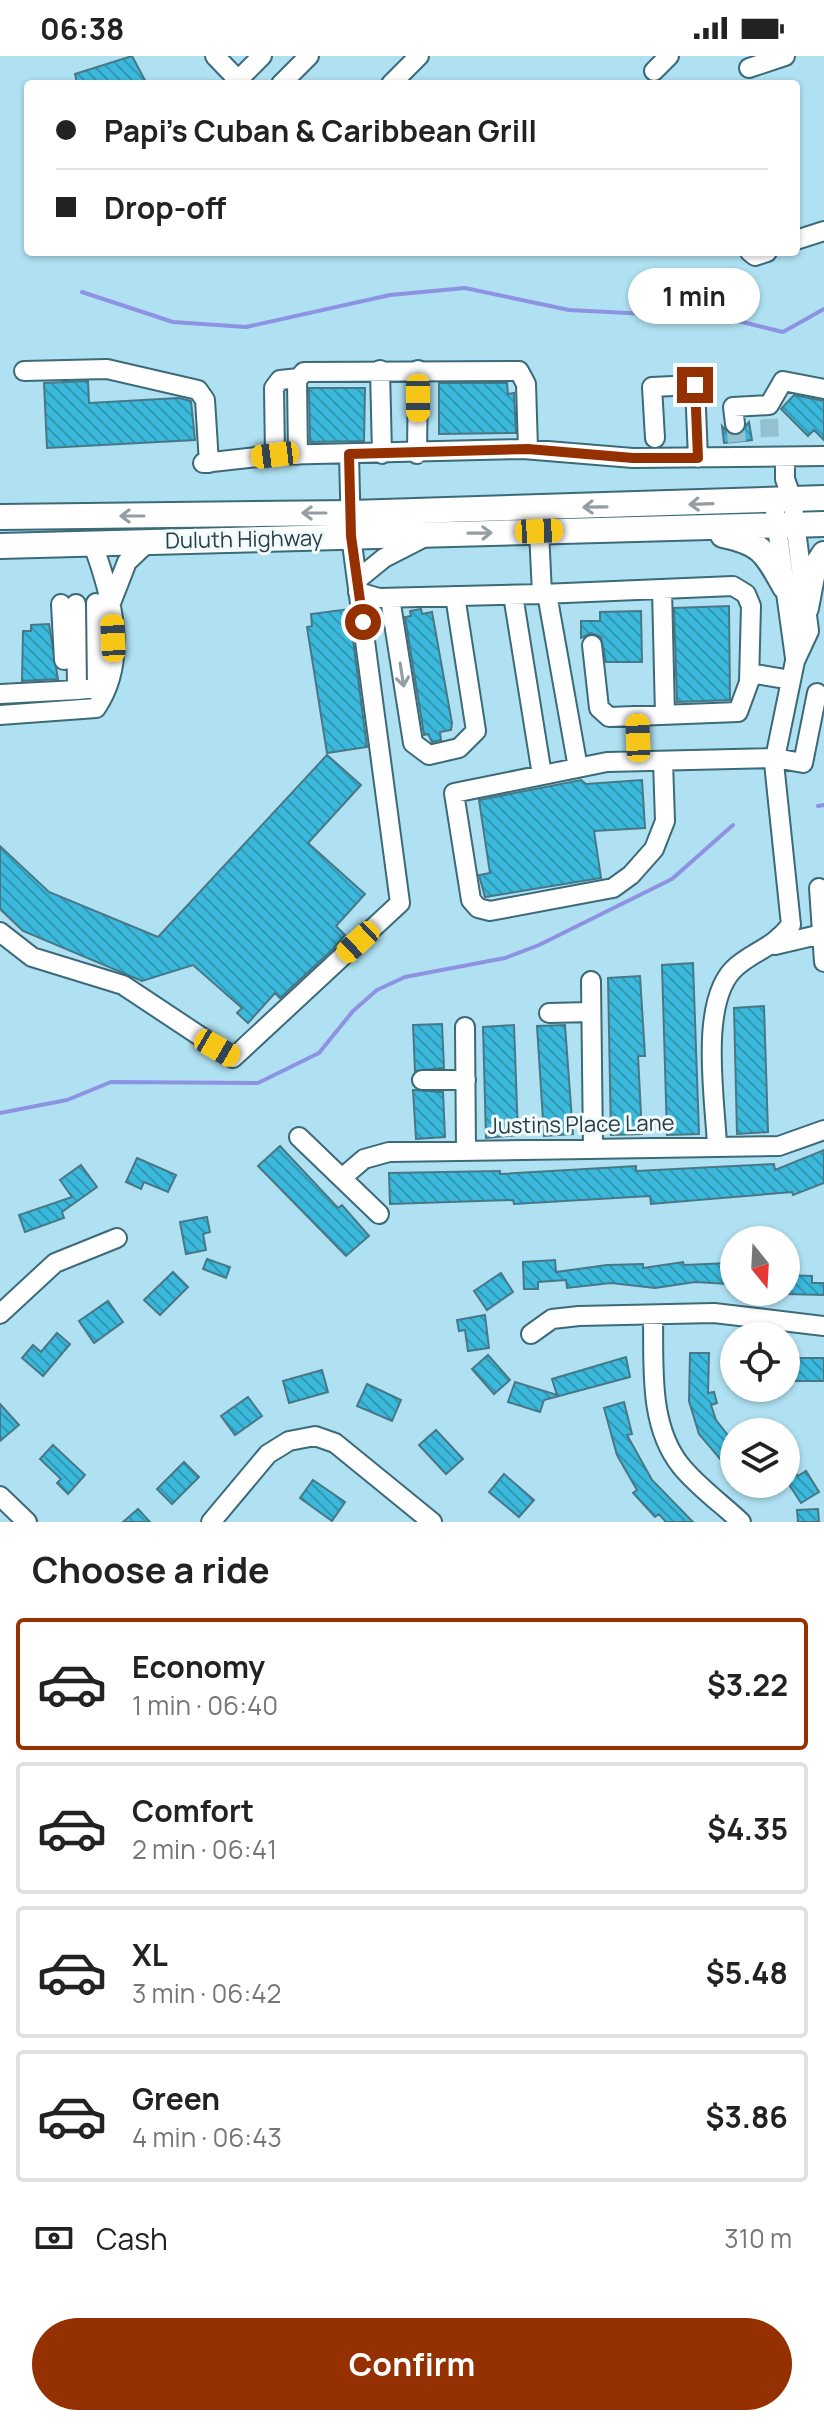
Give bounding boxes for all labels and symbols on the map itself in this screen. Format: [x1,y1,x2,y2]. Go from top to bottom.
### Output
callout: 1 min [629,269,761,325]
route end [677,367,713,403]
car [406,374,430,422]
car [250,440,300,470]
one-way arrow [688,496,715,511]
one-way arrow [582,499,609,514]
one-way arrow [301,505,328,521]
one-way arrow [119,508,146,523]
car [515,518,563,544]
street label: Duluth Highway [165,523,324,555]
one-way arrow [466,525,493,540]
route start [345,604,381,640]
car [100,613,126,663]
one-way arrow [395,661,410,687]
car [625,714,651,762]
car [332,917,384,967]
car [190,1026,244,1070]
street label: Justins Place Lane [487,1107,675,1141]
north arrow [720,1226,800,1306]

